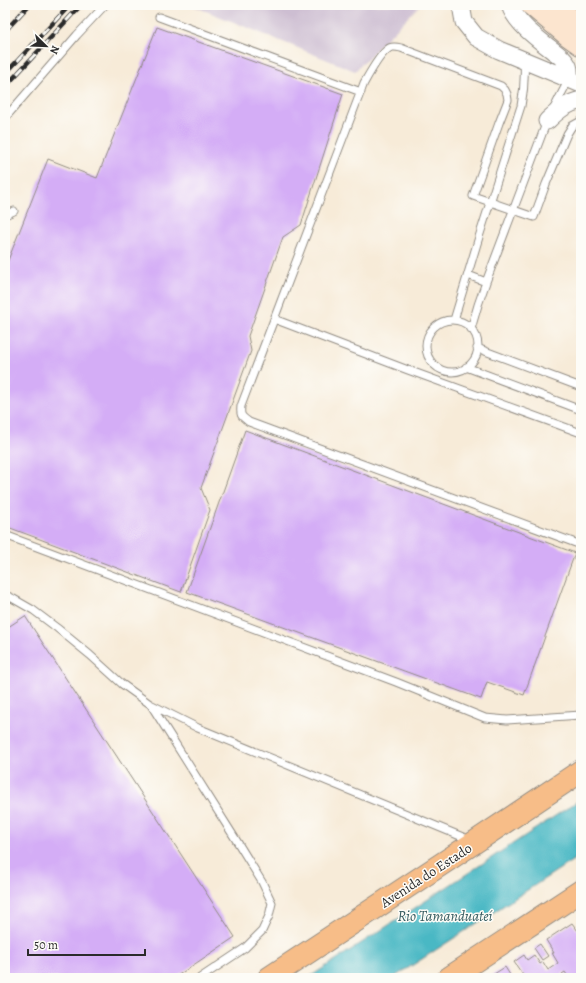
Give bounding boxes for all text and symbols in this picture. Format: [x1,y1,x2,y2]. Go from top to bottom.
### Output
north arrow [26,26,66,66]
text: N [46,43,63,56]
street label: Avenida do Estado [376,839,476,913]
water label: Rio Tamanduateí [397,906,494,926]
scale bar [28,931,145,957]
text: 50 m [34,937,58,953]

